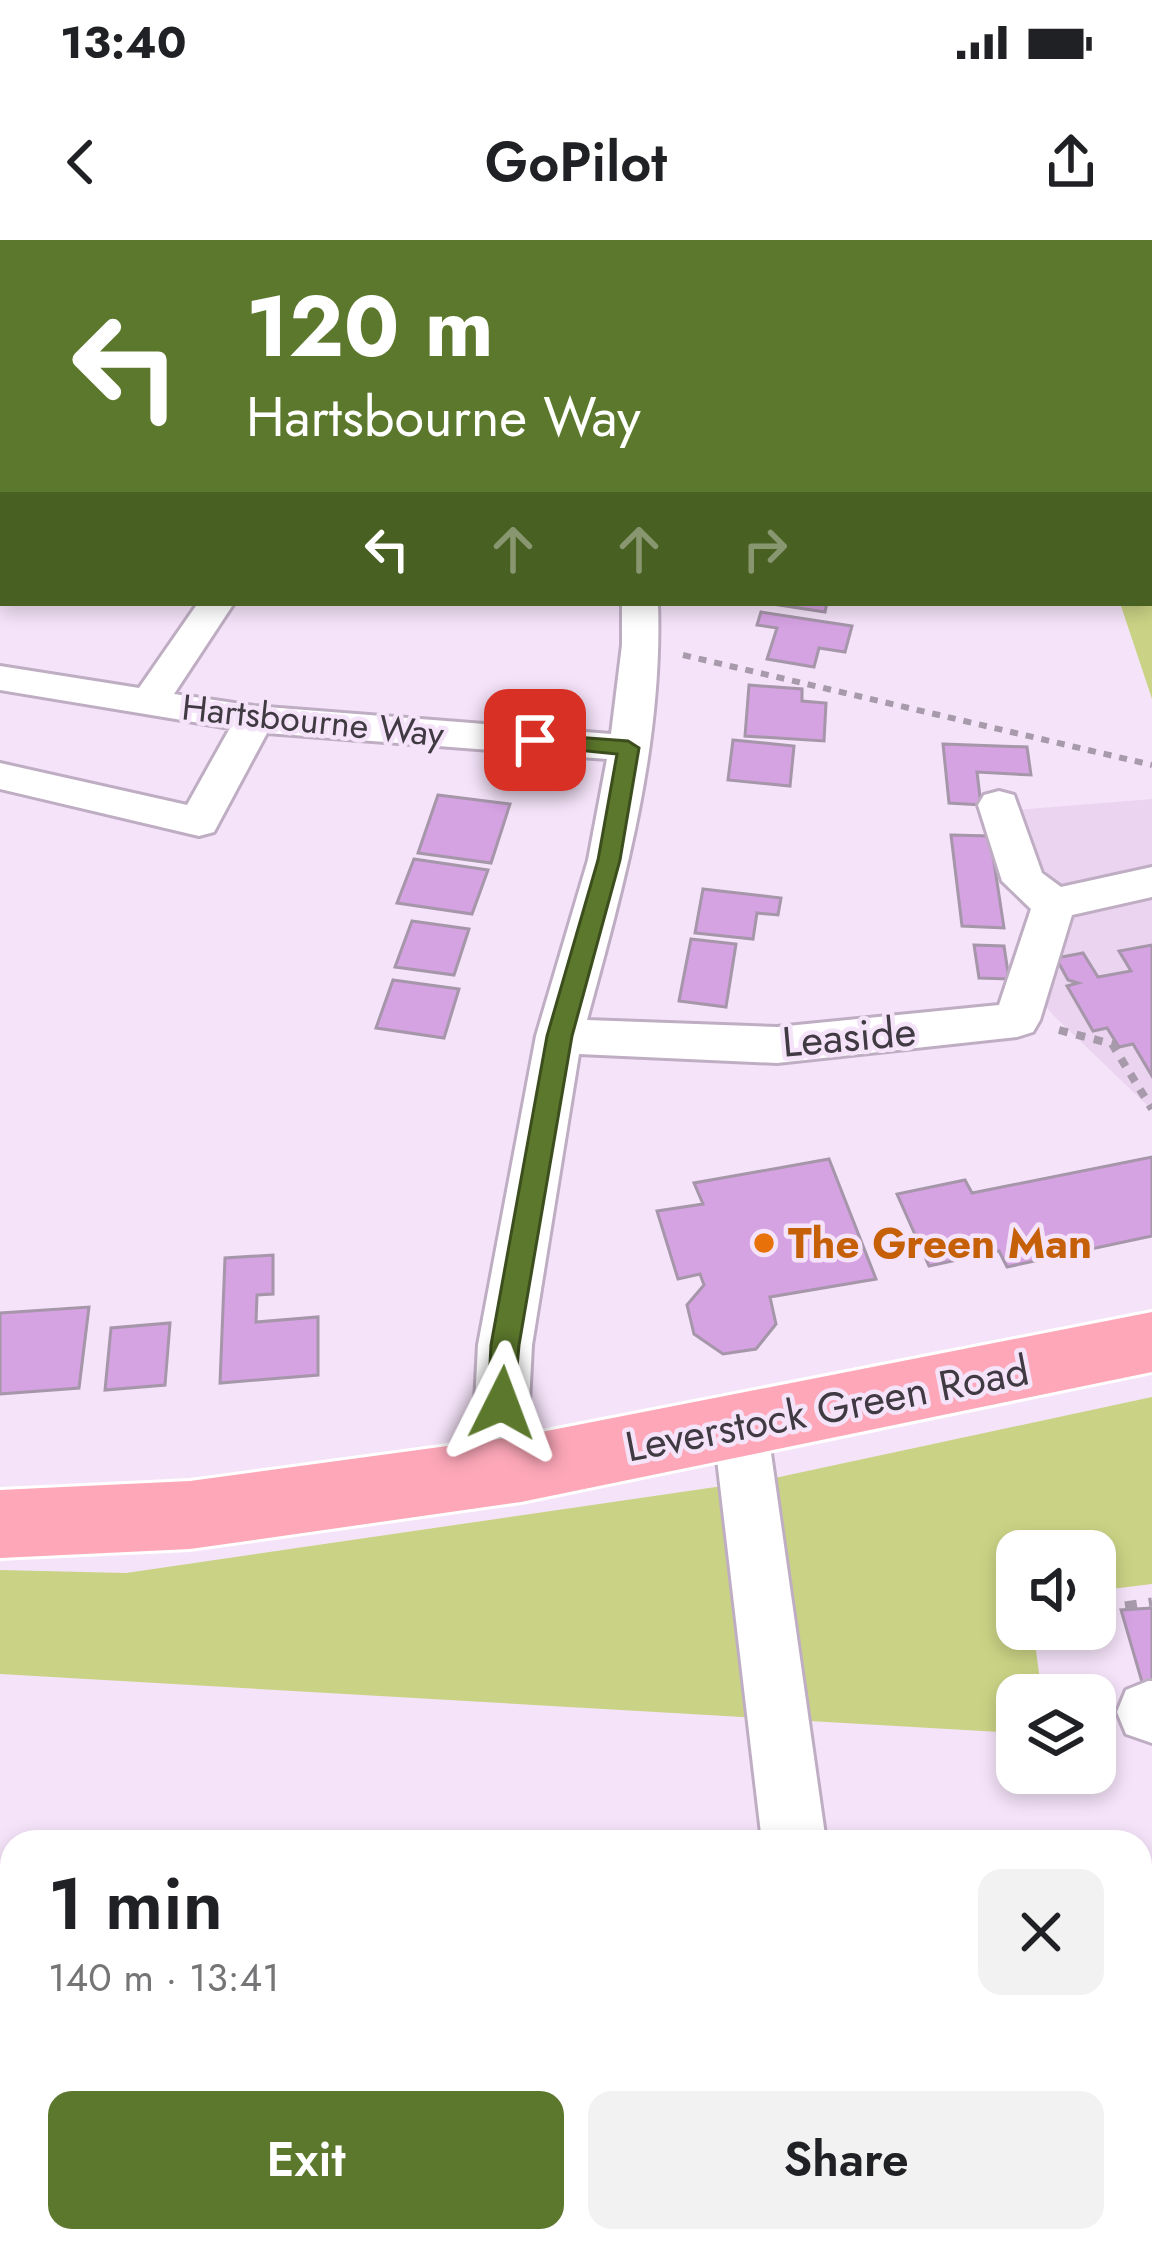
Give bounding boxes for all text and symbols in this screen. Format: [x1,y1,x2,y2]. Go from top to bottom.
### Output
text: 13:40 [60,10,187,75]
text: GoPilot [485,123,667,201]
icon: back [48,129,114,195]
icon: share [1038,129,1104,195]
text: 120 m [246,266,494,388]
icon: left [48,288,204,444]
text: Hartsbourne Way [246,378,641,456]
icon: left [354,516,420,582]
icon: ahead [480,516,546,582]
icon: ahead [606,516,672,582]
icon: right [732,516,798,582]
street label: Hartsbourne Way [179,680,447,760]
pin [484,689,586,791]
icon: arrive [502,707,568,773]
street label: Leaside [780,1000,919,1073]
place label: The Green Man [788,1213,1092,1274]
marker: The Green Man [751,1230,777,1256]
street label: Leverstock Green Road [620,1339,1034,1478]
position arrow [439,1340,565,1466]
map controls [996,1530,1116,1794]
button: sound [996,1530,1116,1650]
button: layers [996,1674,1116,1794]
text: 1 min [48,1852,223,1956]
button: close [978,1869,1104,1995]
text: 140 m · 13:41 [48,1949,280,2006]
button: Exit [48,2091,564,2229]
button: Share [588,2091,1104,2229]

